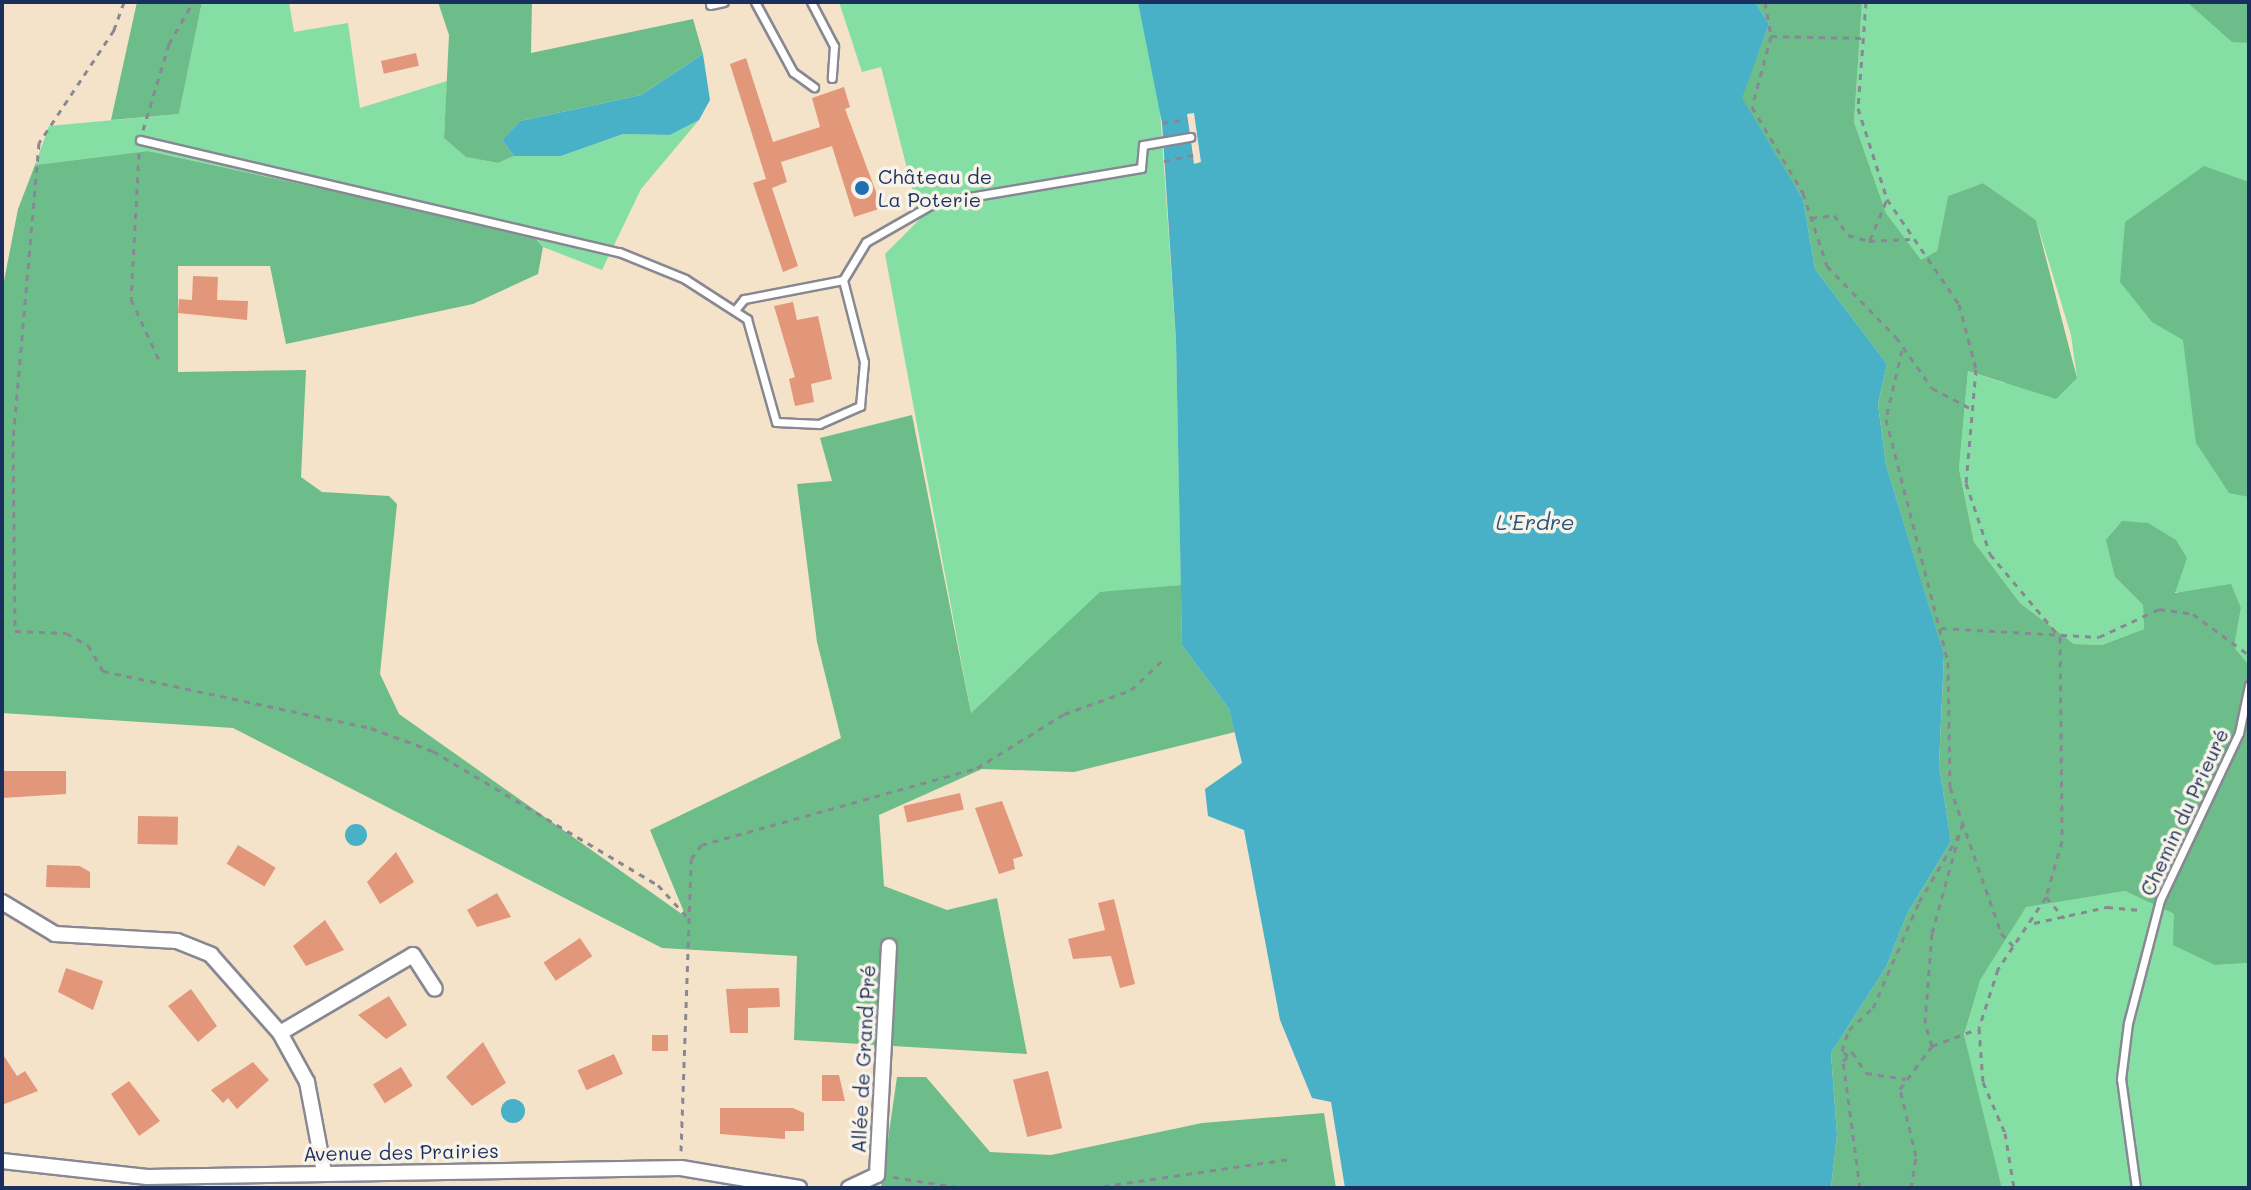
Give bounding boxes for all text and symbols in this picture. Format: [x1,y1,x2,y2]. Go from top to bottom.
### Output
place label: Château de La Poterie [878,164,992,211]
marker: Château de La Poterie [853,179,871,197]
water label: L'Erdre [1496,509,1574,535]
street label: Chemin du Prieuré [2135,725,2233,899]
street label: Allée de Grand Pré [846,964,880,1154]
street label: Avenue des Prairies [303,1138,499,1166]

